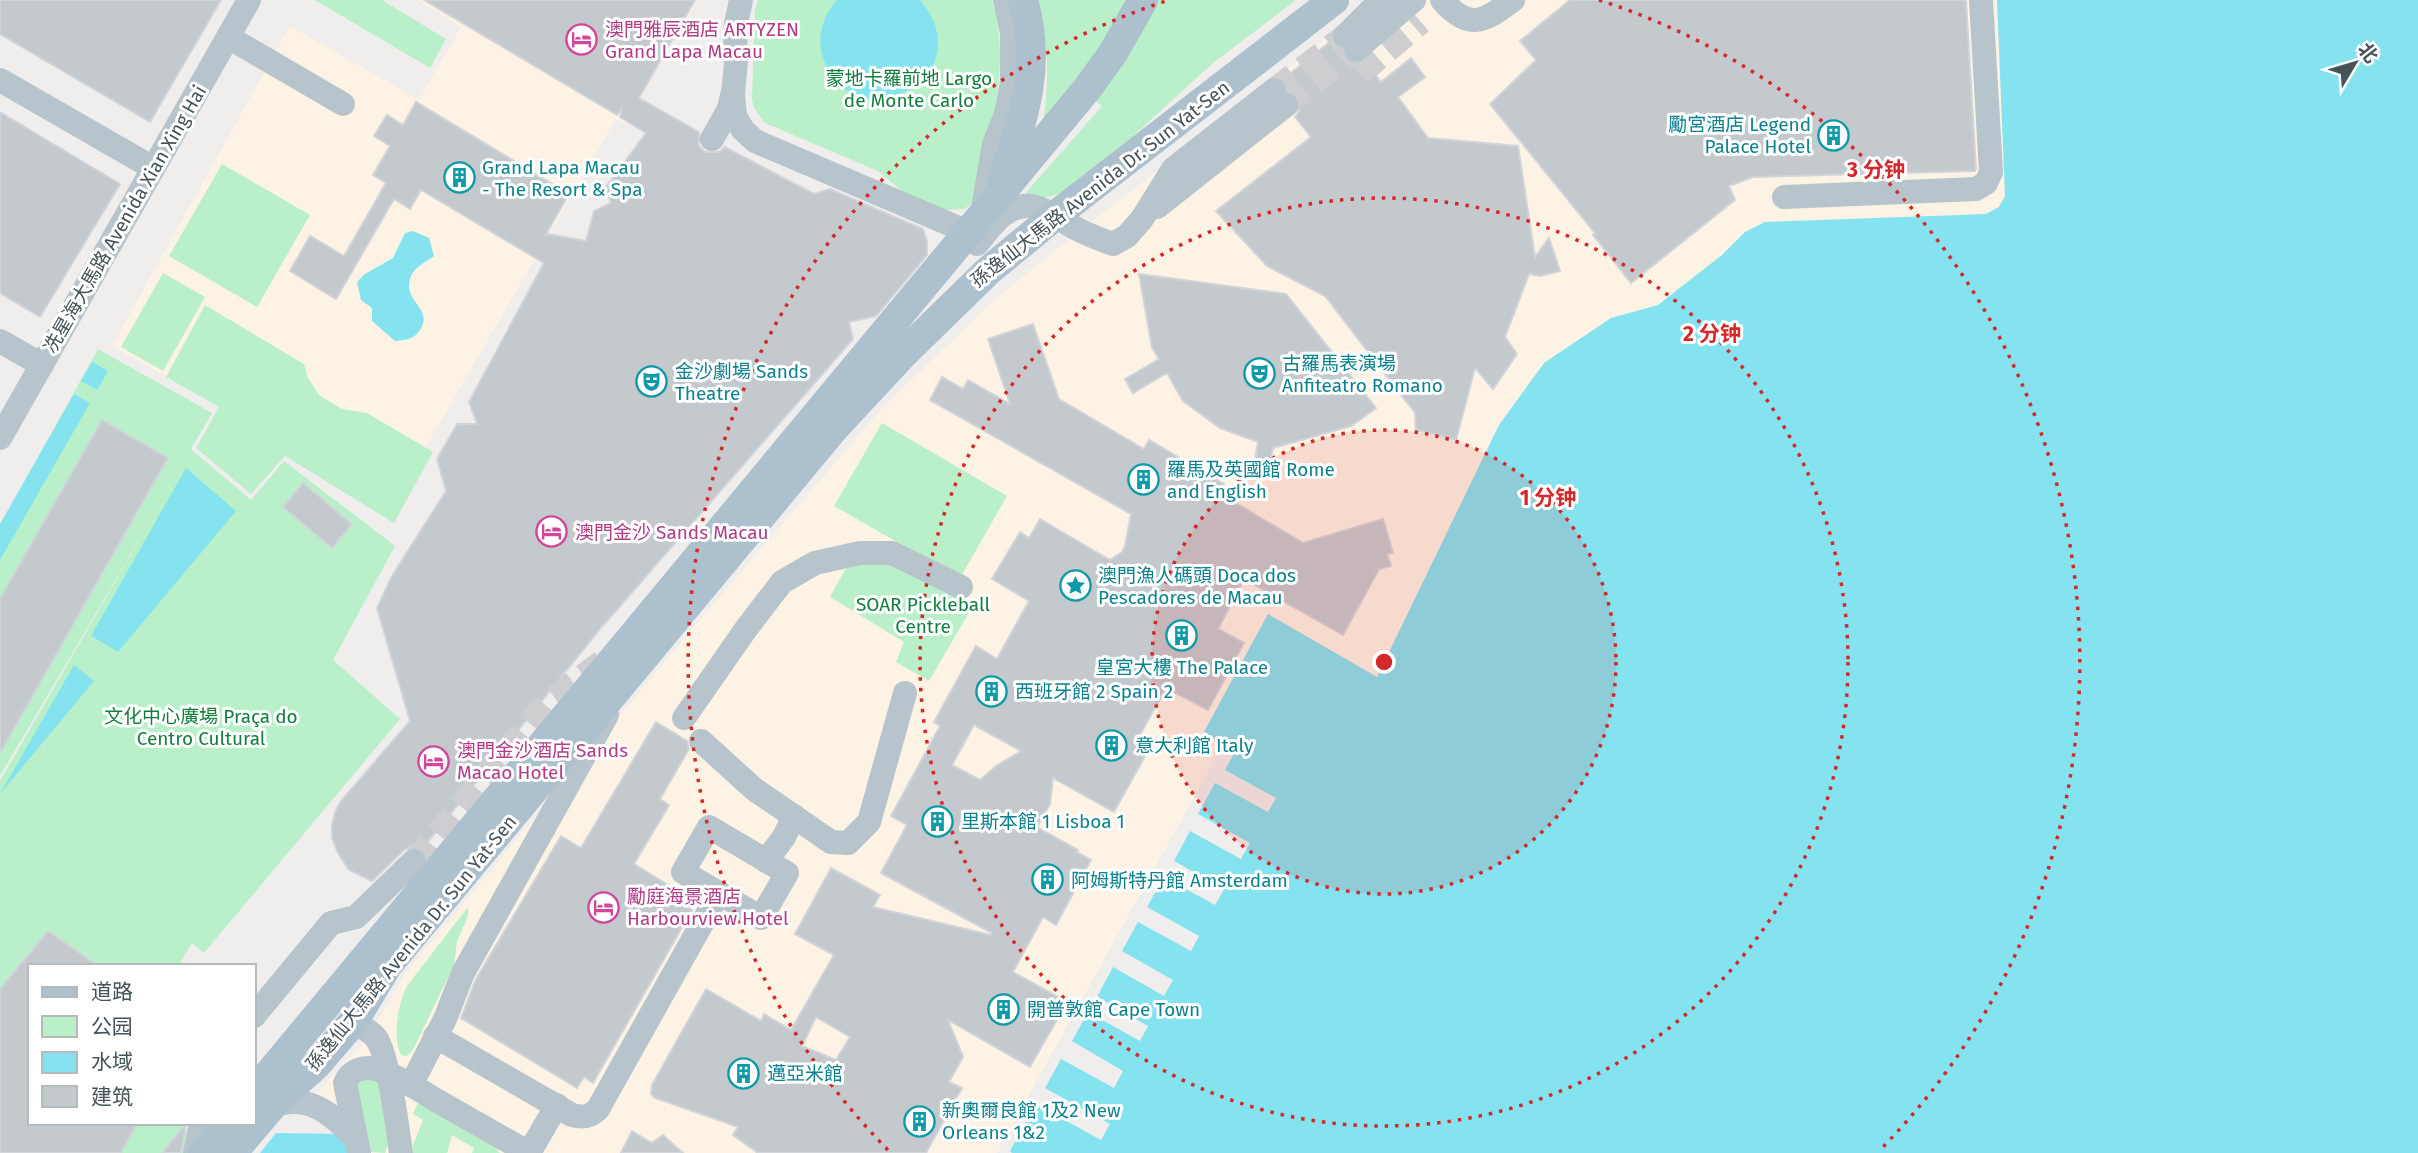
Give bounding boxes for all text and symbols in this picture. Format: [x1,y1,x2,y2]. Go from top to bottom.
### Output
place label: 澳門雅辰酒店 ARTYZEN Grand Lapa Macau [605,18,799,63]
hotel icon: 澳門雅辰酒店 ARTYZEN Grand Lapa Macau [565,23,599,57]
north arrow [2320,28,2390,98]
text: 北 [2353,38,2383,67]
park label: 蒙地卡羅前地 Largo de Monte Carlo [826,67,992,112]
street label: 孫逸仙大馬路 Avenida Dr. Sun Yat-Sen [966,76,1234,292]
street label: 冼星海大馬路 Avenida Xian Xing Hai [39,81,211,357]
place label: 勵宮酒店 Legend Palace Hotel [1668,113,1811,158]
building icon: 勵宮酒店 Legend Palace Hotel [1817,118,1851,152]
place label: Grand Lapa Macau - The Resort & Spa [482,156,642,201]
text: 3 分钟 [1846,157,1905,183]
building icon: Grand Lapa Macau - The Resort & Spa [442,161,476,195]
text: 2 分钟 [1683,321,1741,347]
place label: 古羅馬表演場 Anfiteatro Romano [1282,352,1443,397]
theatre icon: 古羅馬表演場 Anfiteatro Romano [1242,357,1276,391]
place label: 金沙劇場 Sands Theatre [675,360,808,405]
theatre icon: 金沙劇場 Sands Theatre [635,365,669,399]
place label: 羅馬及英國館 Rome and English [1167,458,1335,503]
building icon: 羅馬及英國館 Rome and English [1127,463,1161,497]
text: 1 分钟 [1520,485,1576,511]
hotel icon: 澳門金沙 Sands Macau [535,515,569,549]
place label: 澳門金沙 Sands Macau [575,521,769,544]
place label: 澳門漁人碼頭 Doca dos Pescadores de Macau [1098,564,1296,609]
place icon: 澳門漁人碼頭 Doca dos Pescadores de Macau [1058,569,1092,603]
park label: SOAR Pickleball Centre [856,593,991,638]
building icon: 皇宮大樓 The Palace [1165,619,1199,653]
centre of rings [1372,650,1396,674]
place label: 皇宮大樓 The Palace [1096,656,1268,679]
building icon: 西班牙館 2 Spain 2 [975,674,1009,708]
place label: 西班牙館 2 Spain 2 [1015,680,1173,703]
park label: 文化中心廣場 Praça do Centro Cultural [104,705,298,750]
building icon: 意大利館 Italy [1095,728,1129,762]
place label: 意大利館 Italy [1135,734,1254,757]
place label: 澳門金沙酒店 Sands Macao Hotel [457,739,628,784]
hotel icon: 澳門金沙酒店 Sands Macao Hotel [417,744,451,778]
building icon: 里斯本館 1 Lisboa 1 [921,804,955,838]
place label: 里斯本館 1 Lisboa 1 [961,810,1125,833]
street label: 孫逸仙大馬路 Avenida Dr. Sun Yat-Sen [301,811,521,1075]
building icon: 阿姆斯特丹館 Amsterdam [1031,863,1065,897]
place label: 阿姆斯特丹館 Amsterdam [1071,869,1288,892]
place label: 勵庭海景酒店 Harbourview Hotel [627,885,789,930]
hotel icon: 勵庭海景酒店 Harbourview Hotel [587,890,621,924]
legend [28,964,256,1125]
text: 道路 [91,979,133,1005]
building icon: 開普敦館 Cape Town [987,992,1021,1026]
place label: 開普敦館 Cape Town [1027,998,1200,1021]
text: 公园 [91,1014,133,1040]
text: 水域 [91,1049,133,1075]
building icon: 邁亞米館 [727,1056,761,1090]
place label: 邁亞米館 [767,1062,843,1085]
text: 建筑 [91,1084,133,1110]
place label: 新奧爾良館 1及2 New Orleans 1&2 [942,1099,1121,1144]
building icon: 新奧爾良館 1及2 New Orleans 1&2 [902,1104,936,1138]

